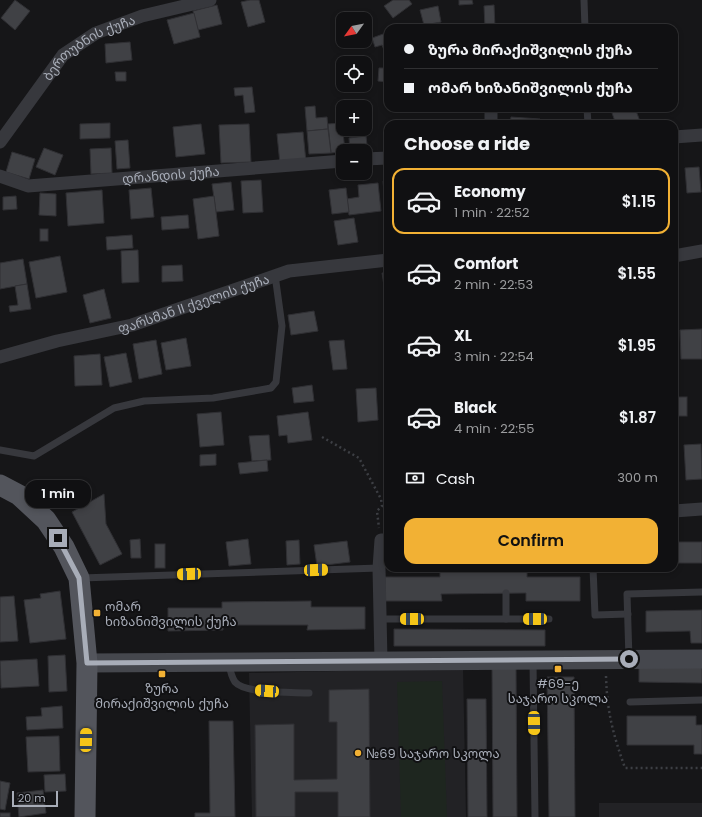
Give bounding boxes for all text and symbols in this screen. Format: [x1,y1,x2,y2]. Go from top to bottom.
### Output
street label: ბერთუბნის ქუჩა [38,10,138,85]
north arrow [336,12,372,48]
map controls [336,12,372,180]
text: ზურა მირაქიშვილის ქუჩა [428,39,633,60]
button: locate [336,56,372,92]
text: ომარ ხიზანიშვილის ქუჩა [428,77,633,98]
button: + [336,100,372,136]
text: Choose a ride [404,131,530,156]
button: − [336,144,372,180]
street label: დრანდის ქუჩა [121,162,220,188]
text: Economy [454,181,526,202]
icon: car [406,183,442,219]
text: $1.15 [622,191,656,212]
text: 1 min · 22:52 [454,203,530,222]
text: Comfort [454,253,518,274]
icon: car [406,255,442,291]
text: $1.55 [618,263,656,284]
street label: ფარსმან II ქველის ქუჩა [116,269,272,338]
text: 2 min · 22:53 [454,275,533,294]
text: XL [454,325,472,346]
icon: car [406,327,442,363]
text: $1.95 [618,335,656,356]
text: 3 min · 22:54 [454,347,534,366]
text: Black [454,397,497,418]
icon: car [406,399,442,435]
text: $1.87 [619,407,656,428]
text: 4 min · 22:55 [454,419,534,438]
icon: cash [404,467,426,489]
text: Cash [436,468,475,489]
text: 300 m [617,468,658,487]
callout: 1 min [25,480,91,508]
text: 1 min [41,484,75,503]
button: Confirm [404,518,658,564]
route end [49,529,67,547]
car [304,564,328,576]
car [177,568,201,580]
place label: ომარ ხიზანიშვილის ქუჩა [105,597,237,631]
marker: ომარ ხიზანიშვილის ქუჩა [92,608,102,618]
car [400,613,424,625]
car [523,613,547,625]
route start [620,650,638,668]
marker: #69-ე საჯარო სკოლა [553,664,563,674]
marker: ზურა მირაქიშვილის ქუჩა [157,669,167,679]
place label: #69-ე საჯარო სკოლა [508,674,608,708]
place label: ზურა მირაქიშვილის ქუჩა [95,679,229,713]
car [255,684,279,698]
car [528,711,540,735]
car [80,728,92,752]
place label: №69 საჯარო სკოლა [366,744,500,763]
marker: №69 საჯარო სკოლა [353,748,363,758]
scale bar [12,789,58,808]
text: 20 m [18,790,46,806]

